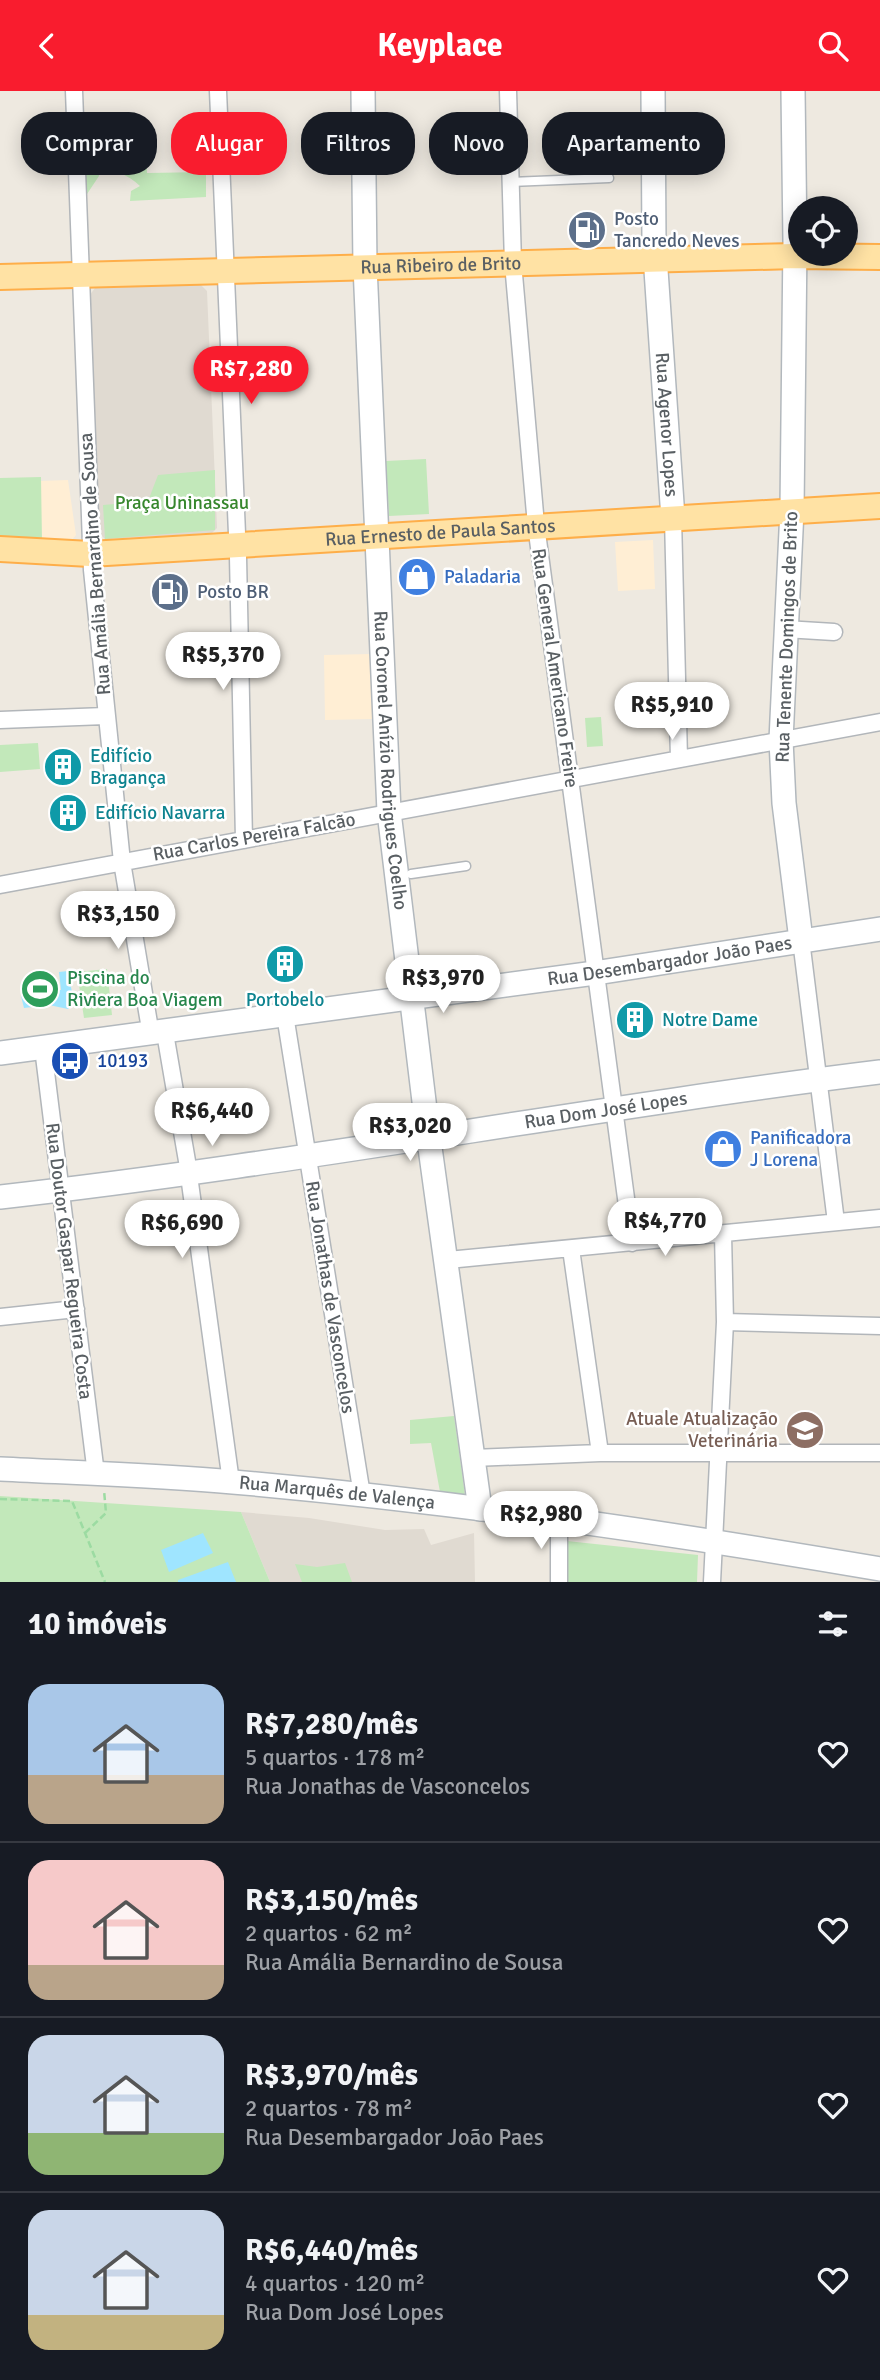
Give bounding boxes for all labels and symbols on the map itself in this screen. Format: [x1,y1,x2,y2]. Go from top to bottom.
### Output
place label: Posto Tancredo Neves [614,207,740,253]
fuel station icon: Posto Tancredo Neves [566,209,608,251]
street label: Rua Ribeiro de Brito [360,251,522,279]
pin: R$7,280 [186,347,316,406]
street label: Rua Agenor Lopes [650,351,684,498]
street label: Rua Amália Bernardino de Sousa [74,432,116,696]
park label: Praça Uninassau [115,491,249,515]
street label: Rua Tenente Domingos de Brito [771,511,803,763]
street label: Rua Ernesto de Paula Santos [324,514,556,552]
street label: Rua General Americano Freire [526,547,584,789]
shop icon: Paladaria [396,556,438,598]
place label: Paladaria [444,565,521,589]
fuel station icon: Posto BR [149,571,191,613]
place label: Posto BR [197,580,269,604]
street label: Rua Coronel Anízio Rodrigues Coelho [368,610,413,911]
pin: R$5,370 [158,633,288,692]
pin: R$5,910 [607,683,737,742]
place label: Edifício Bragança [90,744,166,790]
building icon: Edifício Bragança [42,746,84,788]
building icon: Edifício Navarra [47,792,89,834]
place label: Edifício Navarra [95,801,225,825]
street label: Rua Carlos Pereira Falcão [151,807,357,867]
pin: R$3,150 [53,891,183,951]
street label: Rua Desembargador João Paes [546,931,794,991]
building icon: Portobelo [264,943,306,985]
pin: R$3,970 [378,955,508,1015]
place label: Piscina do Riviera Boa Viagem [67,966,223,1012]
sports icon: Piscina do Riviera Boa Viagem [19,968,61,1010]
place label: Portobelo [246,988,324,1012]
building icon: Notre Dame [614,999,656,1041]
place label: Notre Dame [662,1008,758,1032]
bus stop icon: 10193 [49,1040,91,1082]
place label: 10193 [97,1049,148,1073]
street label: Rua Dom José Lopes [523,1086,689,1134]
pin: R$6,440 [147,1089,277,1148]
pin: R$3,020 [345,1103,475,1163]
street label: Rua Doutor Gaspar Regueira Costa [40,1121,98,1401]
place label: Panificadora J Lorena [750,1126,851,1172]
shop icon: Panificadora J Lorena [702,1128,744,1170]
street label: Rua Jonathas de Vasconcelos [300,1179,360,1415]
pin: R$4,770 [600,1199,730,1258]
pin: R$6,690 [117,1201,247,1260]
place label: Atuale Atualização Veterinária [626,1407,778,1453]
school or university icon: Atuale Atualização Veterinária [784,1409,826,1451]
street label: Rua Marquês de Valença [238,1471,436,1515]
pin: R$2,980 [476,1491,606,1551]

